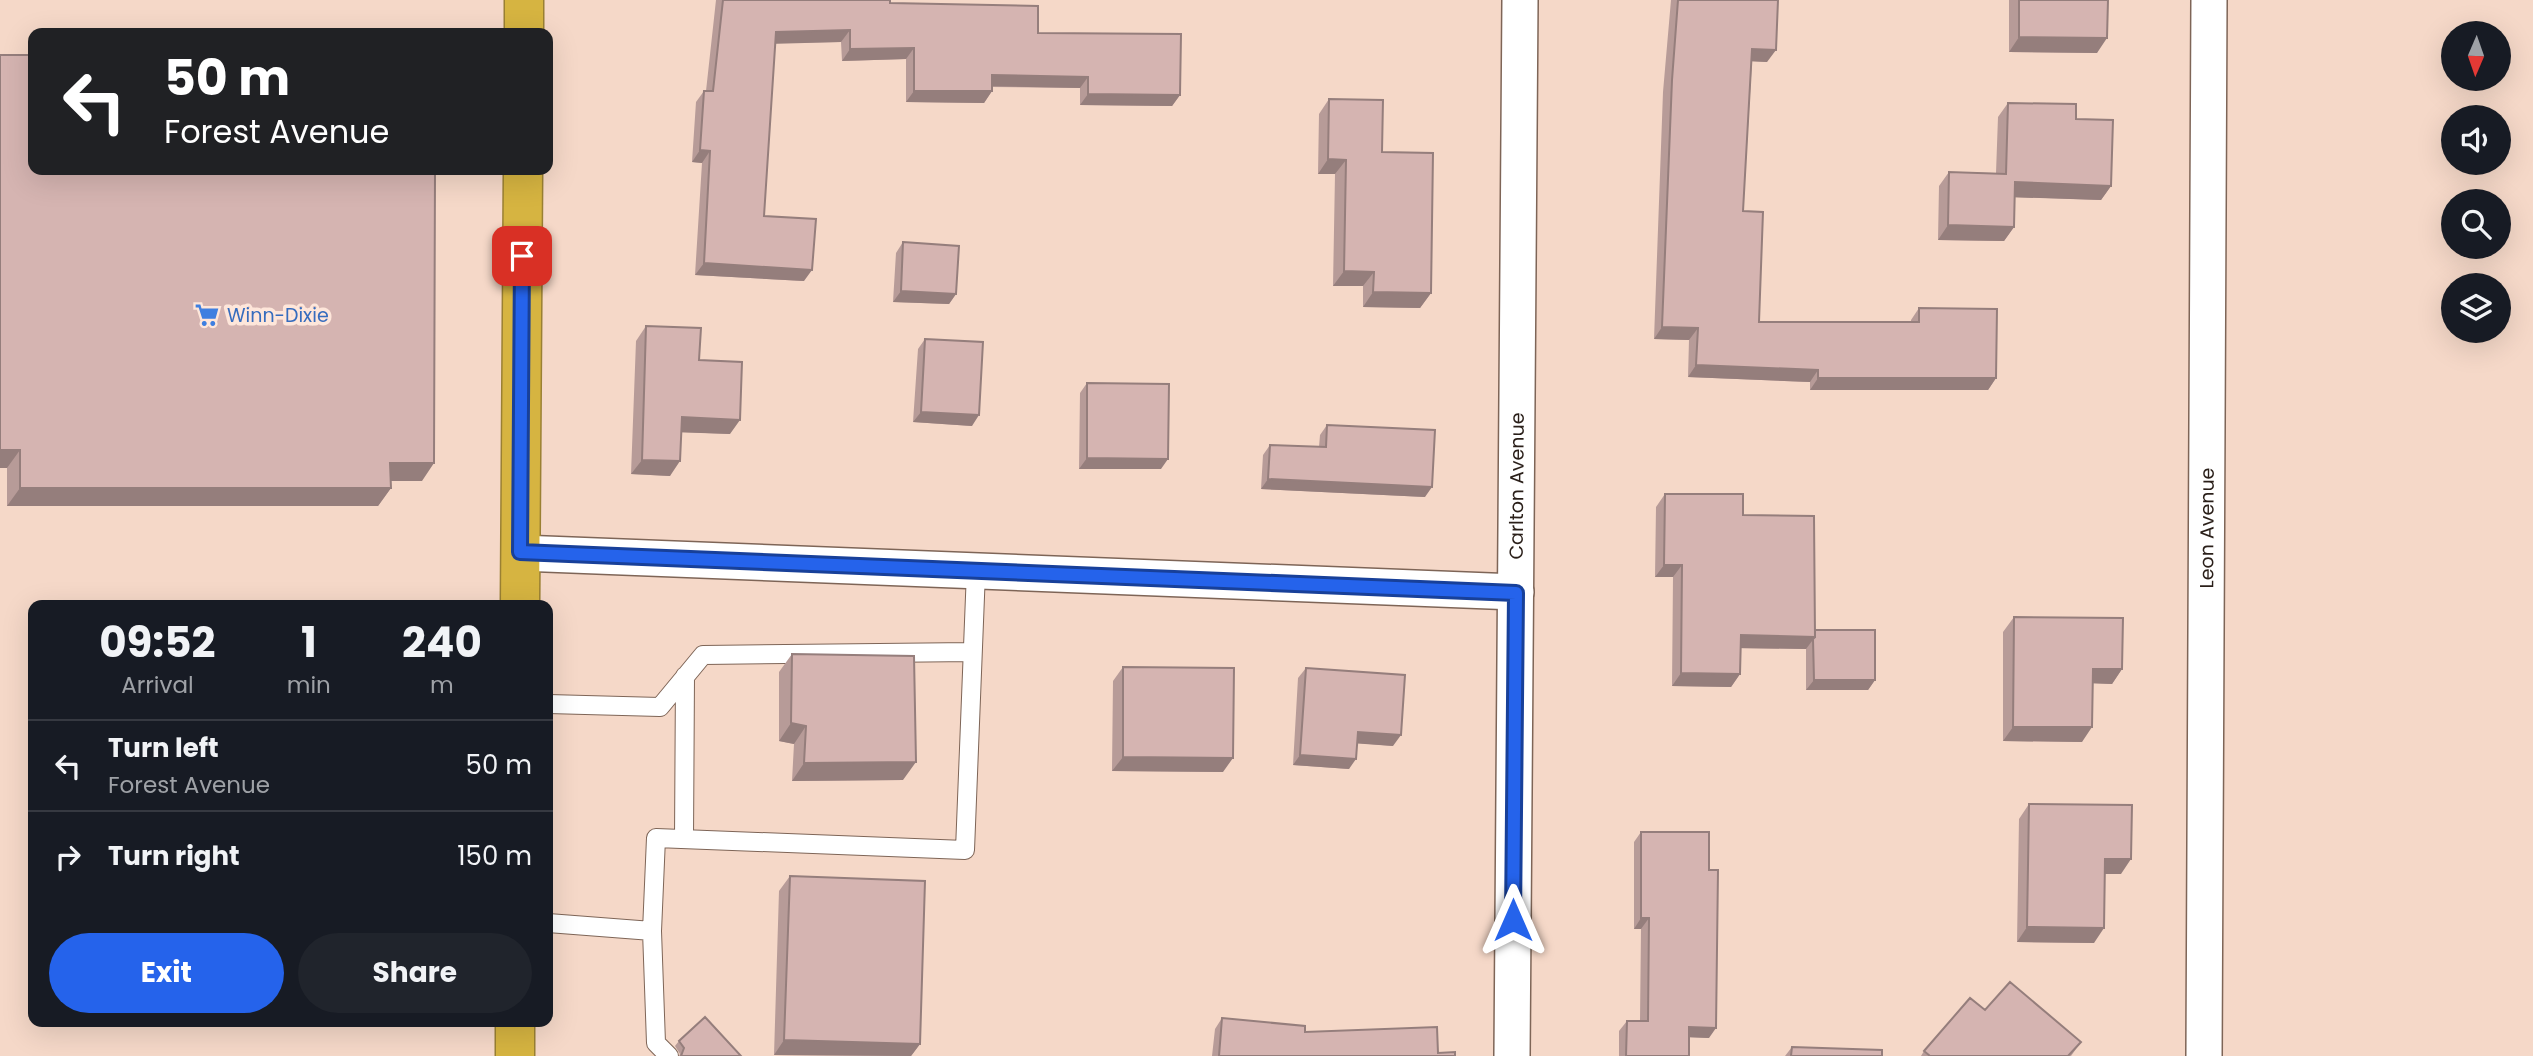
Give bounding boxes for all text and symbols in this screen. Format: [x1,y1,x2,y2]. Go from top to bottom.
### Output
north arrow [2441,21,2511,91]
map controls [2441,21,2511,343]
text: 50 m [164,44,290,112]
icon: left [49,56,140,147]
button: sound [2441,105,2511,175]
text: Forest Avenue [164,109,389,154]
button: search [2441,189,2511,259]
pin [492,226,552,286]
icon: arrive [503,237,541,275]
button: layers [2441,273,2511,343]
supermarket icon: Winn-Dixie [193,301,221,329]
place label: Winn-Dixie [227,302,329,329]
street label: Carlton Avenue [1502,412,1530,560]
street label: Leon Avenue [2193,468,2220,588]
text: 09:52 [99,613,216,672]
text: 1 [301,613,317,672]
text: 240 [402,613,482,672]
text: Arrival [121,669,194,701]
text: min [287,669,331,701]
text: m [430,669,454,701]
text: Turn left [108,730,219,766]
icon: left [49,747,87,785]
text: 50 m [466,747,532,783]
text: Forest Avenue [108,769,270,801]
icon: right [49,838,87,876]
text: Turn right [108,838,240,874]
text: 150 m [457,838,532,874]
position arrow [1476,883,1550,957]
button: Exit [49,933,284,1013]
button: Share [298,933,532,1013]

